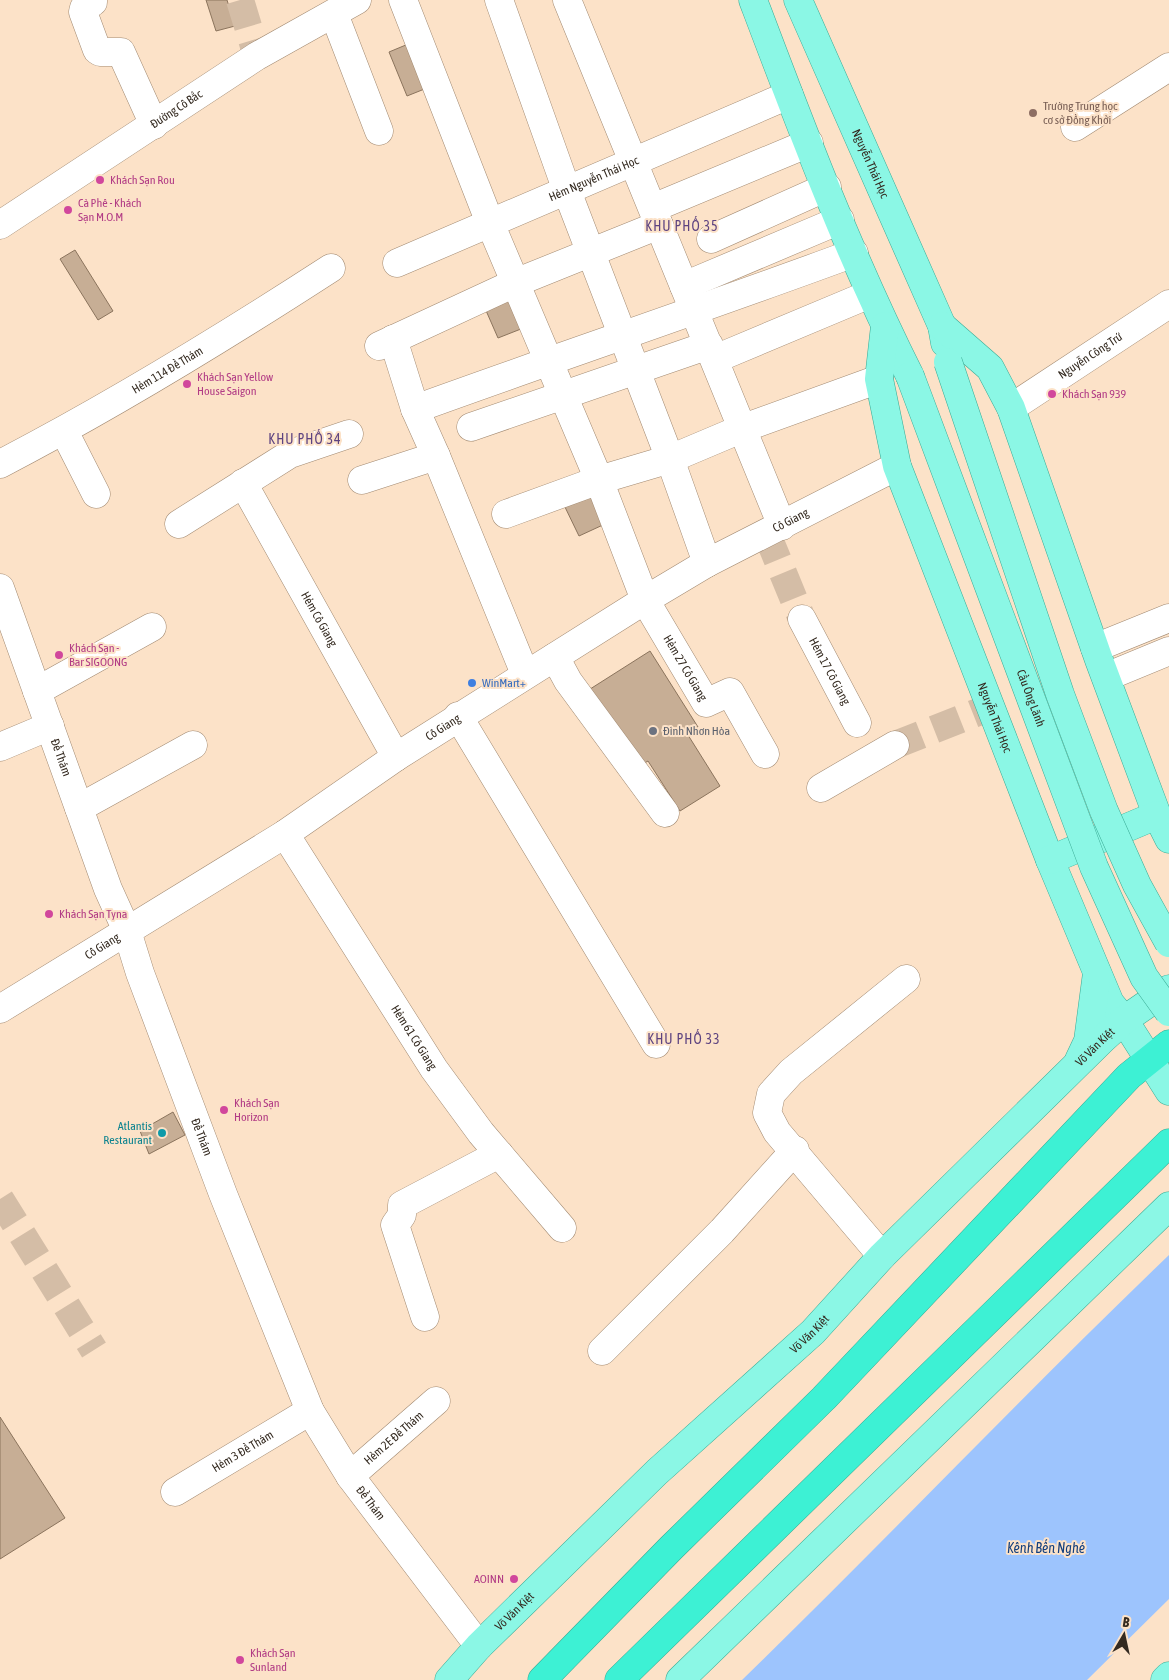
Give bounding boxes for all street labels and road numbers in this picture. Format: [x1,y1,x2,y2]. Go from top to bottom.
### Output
street label: Đường Cô Bắc [148,87,205,131]
street label: Nguyễn Thái Học [849,127,892,201]
street label: Hẻm Nguyễn Thái Học [547,153,641,204]
street label: Nguyễn Công Trứ [1056,330,1125,382]
street label: Hẻm 114 Ðề Thám [129,344,206,397]
street label: Cô Giang [770,505,812,535]
street label: Hẻm Cô Giang [298,589,340,650]
street label: Hẻm 27 Cô Giang [660,632,711,704]
street label: Hẻm 17 Cô Giang [806,635,853,708]
street label: Cầu Ông Lãnh [1014,668,1048,729]
street label: Nguyễn Thái Học [975,681,1015,755]
street label: Cô Giang [423,711,464,744]
street label: Ðề Thám [48,737,74,778]
street label: Cô Giang [82,930,123,962]
street label: Hẻm 61 Cô Giang [388,1002,440,1073]
street label: Võ Văn Kiệt [1073,1025,1118,1069]
street label: Ðề Thám [188,1116,215,1158]
street label: Võ Văn Kiệt [787,1312,832,1356]
street label: Hẻm 2E Đề Thám [361,1408,426,1468]
street label: Hẻm 3 Đề Thám [210,1428,276,1475]
street label: Ðề Thám [353,1483,388,1523]
street label: Võ Văn Kiệt [492,1589,537,1633]

